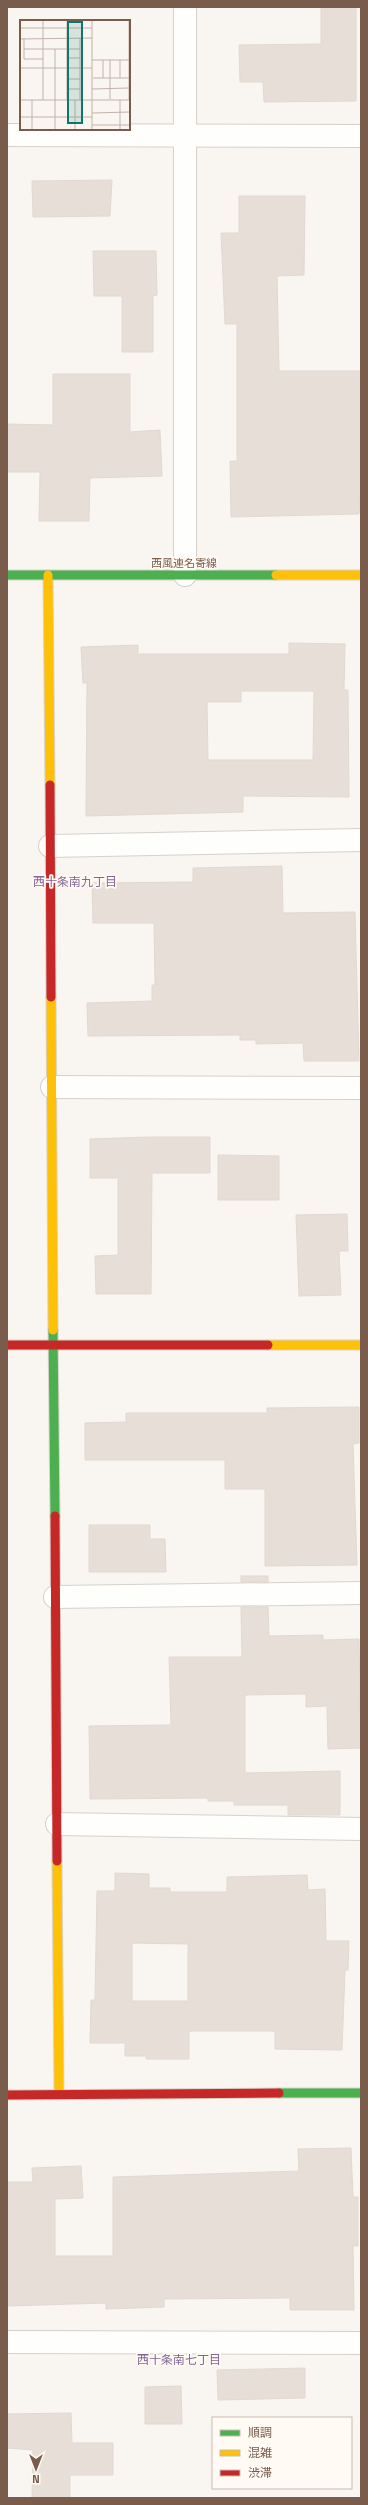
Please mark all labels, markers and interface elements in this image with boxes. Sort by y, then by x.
inset map [20,20,130,130]
street label: 西風連名寄線 [151,555,217,571]
district label: 西十条南九丁目 [33,872,117,891]
district label: 西十条南七丁目 [137,2350,221,2369]
legend [212,2417,352,2489]
text: 順調 [248,2423,272,2442]
text: 混雑 [248,2443,272,2462]
north arrow [16,2449,56,2489]
text: 渋滞 [248,2463,272,2482]
text: N [32,2471,40,2487]

